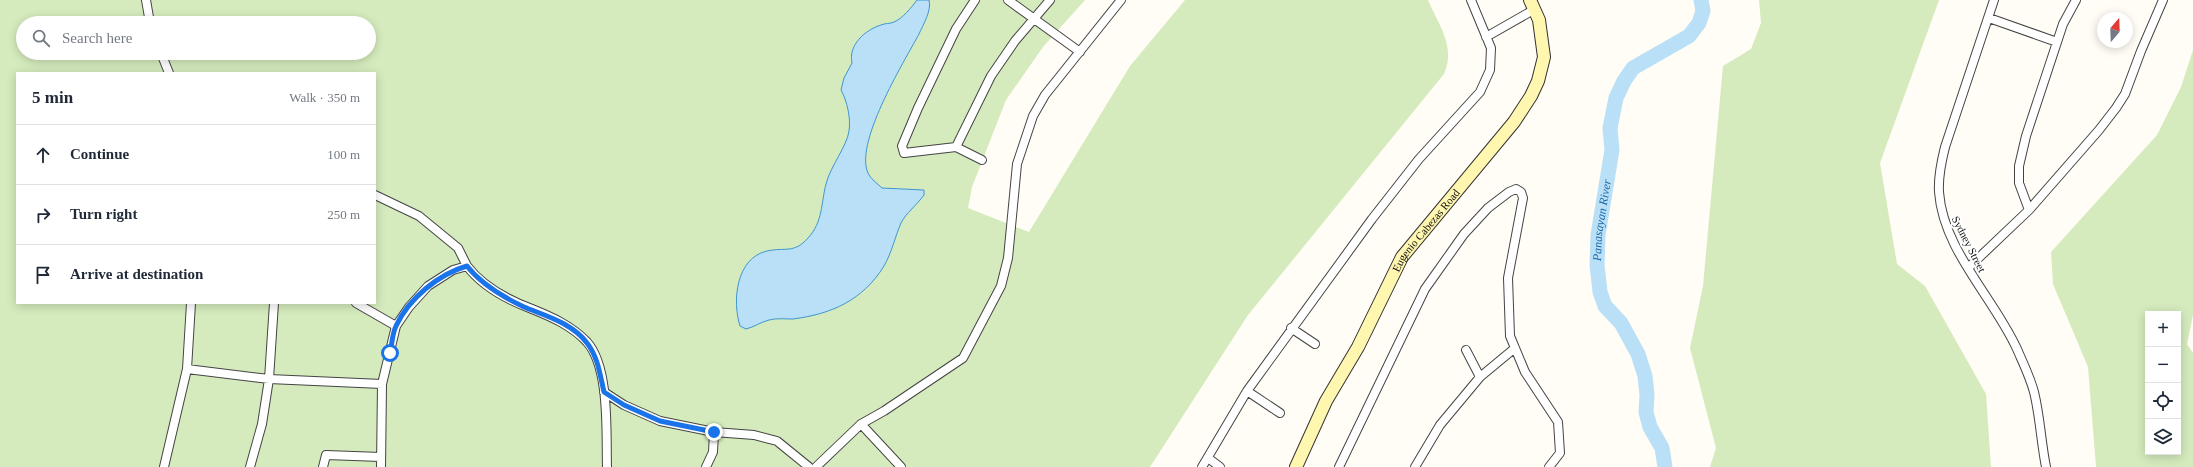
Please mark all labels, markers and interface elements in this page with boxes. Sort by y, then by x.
north arrow [2097,12,2133,48]
search box [16,16,376,60]
icon: search [30,27,52,49]
text: Search here [62,30,132,46]
text: 5 min [32,88,73,107]
text: Walk · 350 m [289,90,360,105]
icon: ahead [32,144,54,166]
text: Continue [70,146,129,162]
text: 100 m [327,147,360,162]
water label: Panasayan River [1590,178,1614,262]
street label: Eugenio Cabezas Road [1390,186,1462,274]
icon: right [32,204,54,226]
text: Turn right [70,206,137,222]
text: 250 m [327,207,360,222]
street label: Sydney Street [1950,214,1988,274]
icon: arrive [32,264,54,286]
text: Arrive at destination [70,266,203,282]
map controls [2145,311,2181,455]
button: + [2145,311,2181,347]
route start [381,344,399,362]
button: − [2145,347,2181,383]
button: locate [2145,383,2181,419]
button: layers [2145,419,2181,455]
route end [705,423,723,441]

